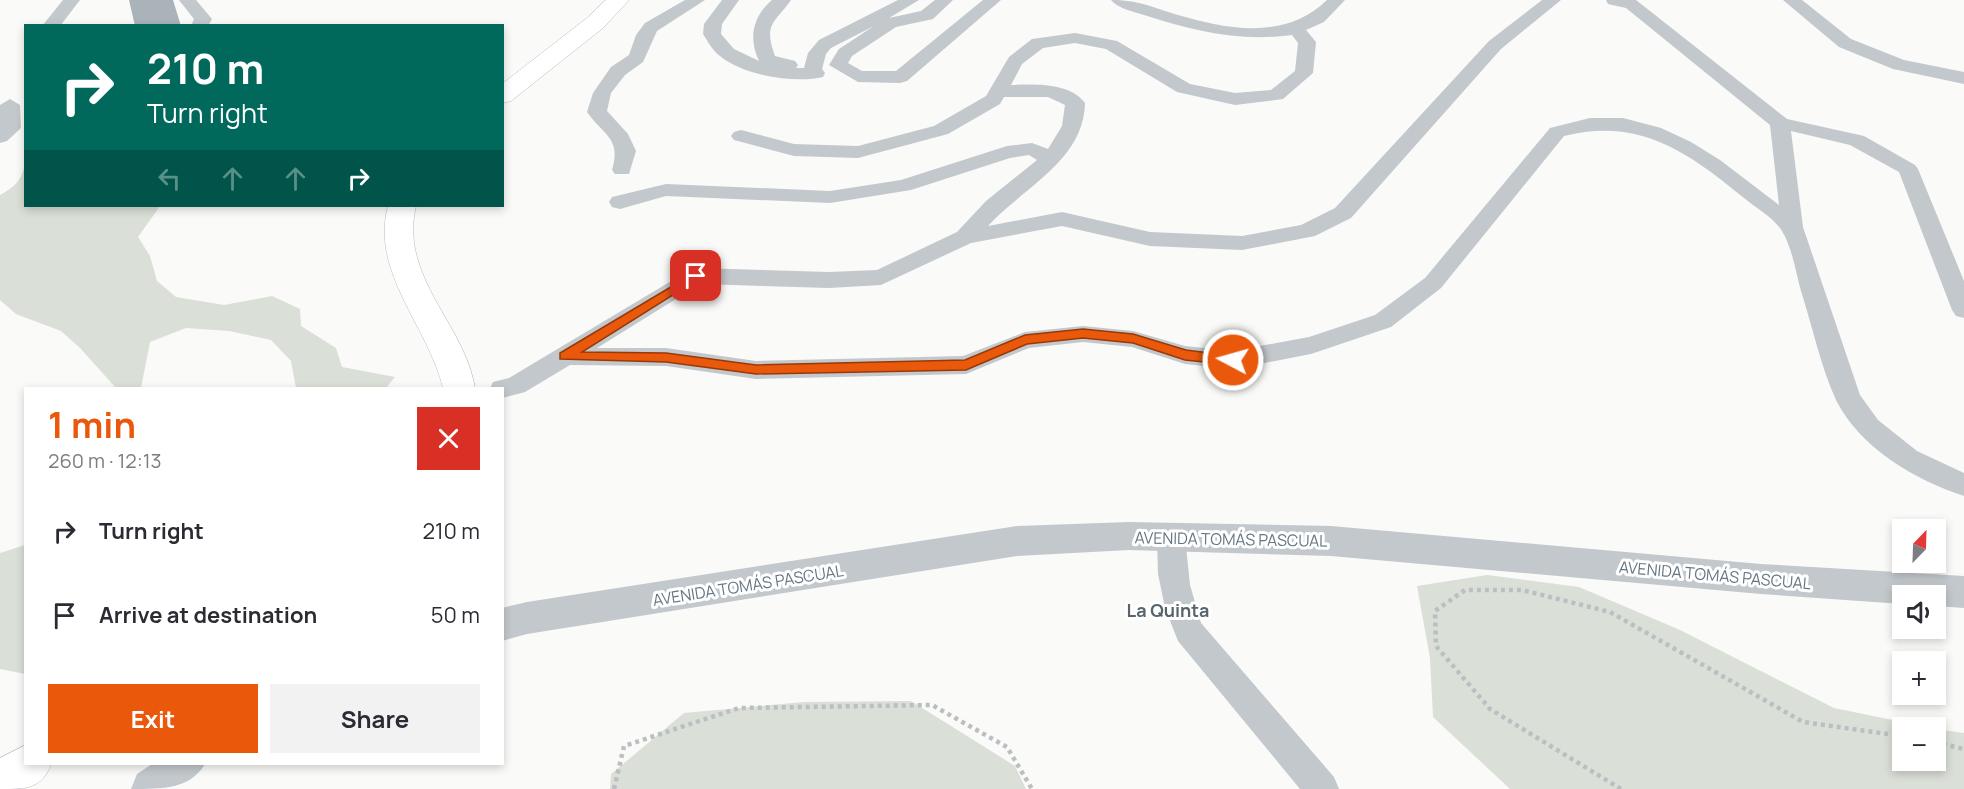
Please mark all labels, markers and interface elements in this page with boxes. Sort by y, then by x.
text: 210 m [147,39,264,97]
icon: right [48,48,126,126]
text: Turn right [147,94,268,131]
icon: left [153,162,186,195]
icon: ahead [216,162,249,195]
icon: ahead [279,162,312,195]
icon: right [342,162,375,195]
pin [670,250,721,301]
icon: arrive [679,259,712,292]
position arrow [1201,328,1265,392]
text: 1 min [48,400,136,449]
button: close [417,407,480,470]
text: 260 m · 12:13 [48,447,162,474]
icon: right [48,515,81,548]
text: Turn right [99,516,204,546]
text: 210 m [422,516,480,546]
north arrow [1892,519,1946,573]
map controls [1892,519,1946,771]
street label: AVENIDA TOMÁS PASCUAL [1134,526,1328,552]
street label: AVENIDA TOMÁS PASCUAL [1618,556,1812,594]
street label: AVENIDA TOMÁS PASCUAL [651,559,845,611]
button: sound [1892,585,1946,639]
district label: La Quinta [1127,598,1209,622]
icon: arrive [48,599,81,632]
text: Arrive at destination [99,600,317,630]
text: 50 m [431,600,480,630]
button: + [1892,651,1946,705]
button: Exit [48,684,258,753]
button: Share [270,684,480,753]
button: − [1892,717,1946,771]

